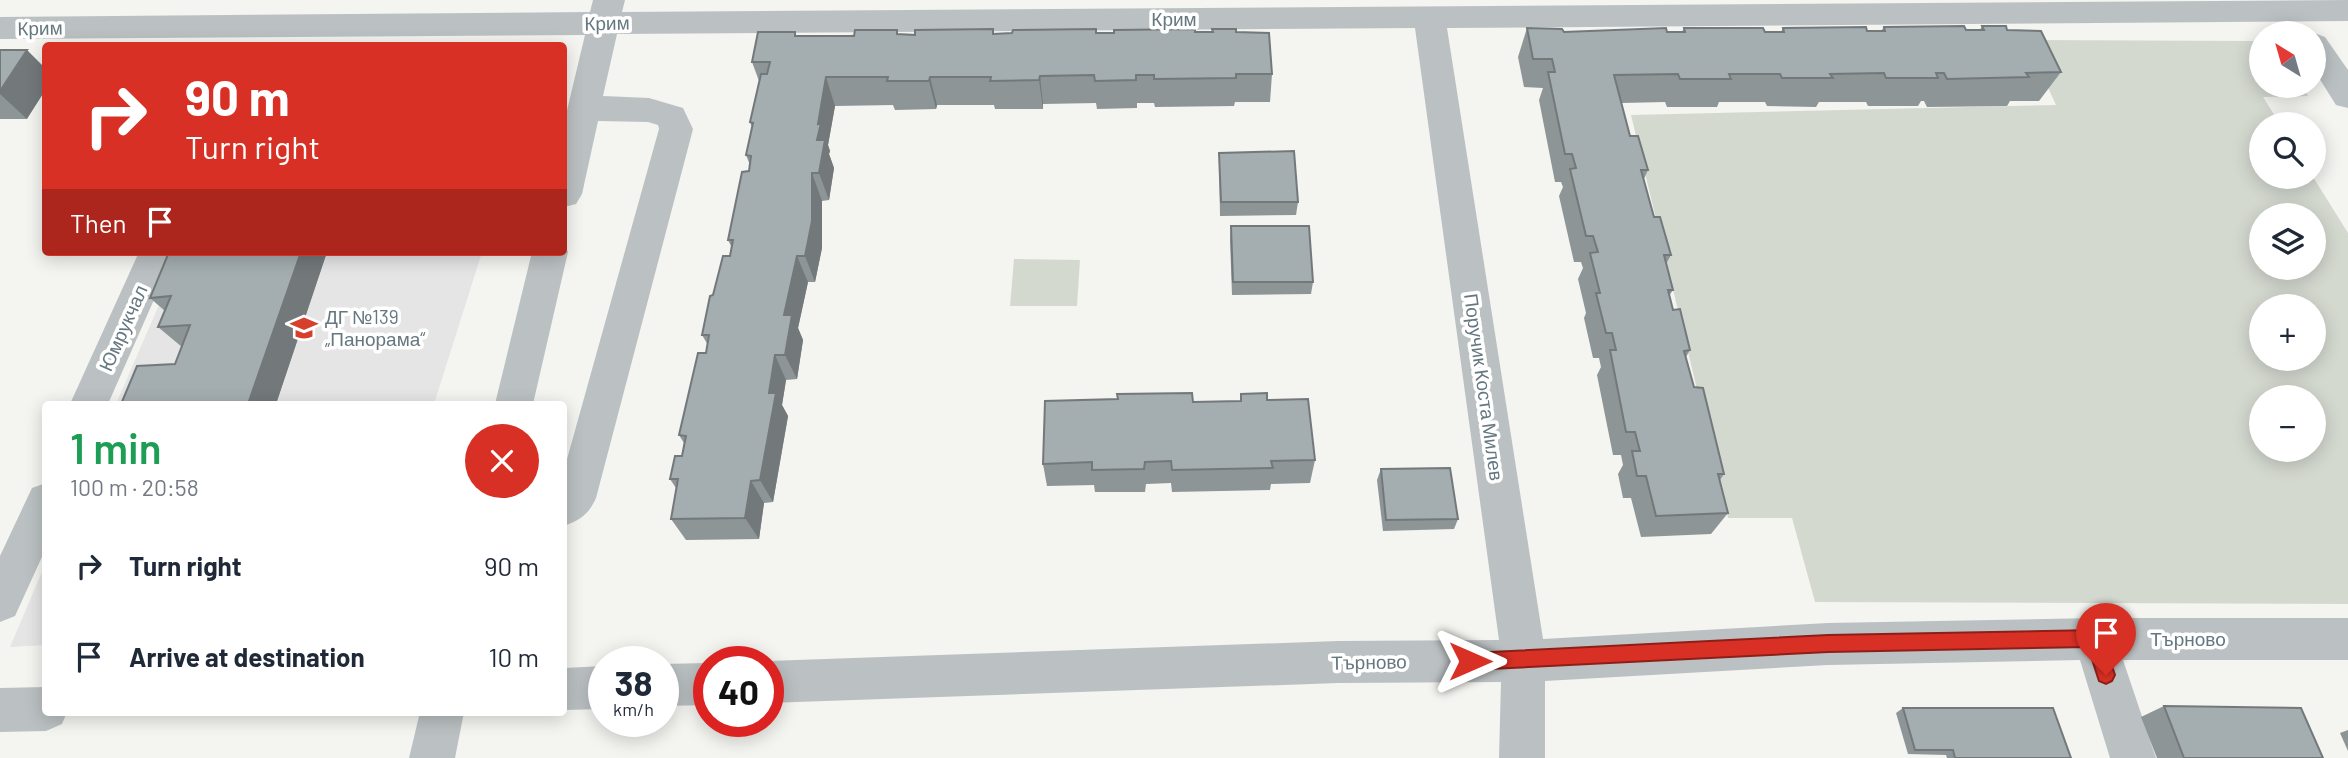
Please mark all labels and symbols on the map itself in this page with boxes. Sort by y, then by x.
street label: Крим [1151,7,1197,30]
street label: Крим [584,11,630,34]
street label: Крим [17,16,63,39]
north arrow [2249,21,2326,98]
street label: Юмрукчал [93,281,152,374]
street label: Поручик Коста Милев [1460,292,1509,482]
place label: ДГ №139 „Панорама“ [325,305,426,350]
school or university icon: ДГ №139 „Панорама“ [289,313,319,343]
pin [2076,603,2136,675]
position arrow [1433,624,1507,698]
street label: Търново [2150,627,2226,650]
speed limit sign: 40 [693,646,784,737]
street label: Търново [1331,649,1407,674]

